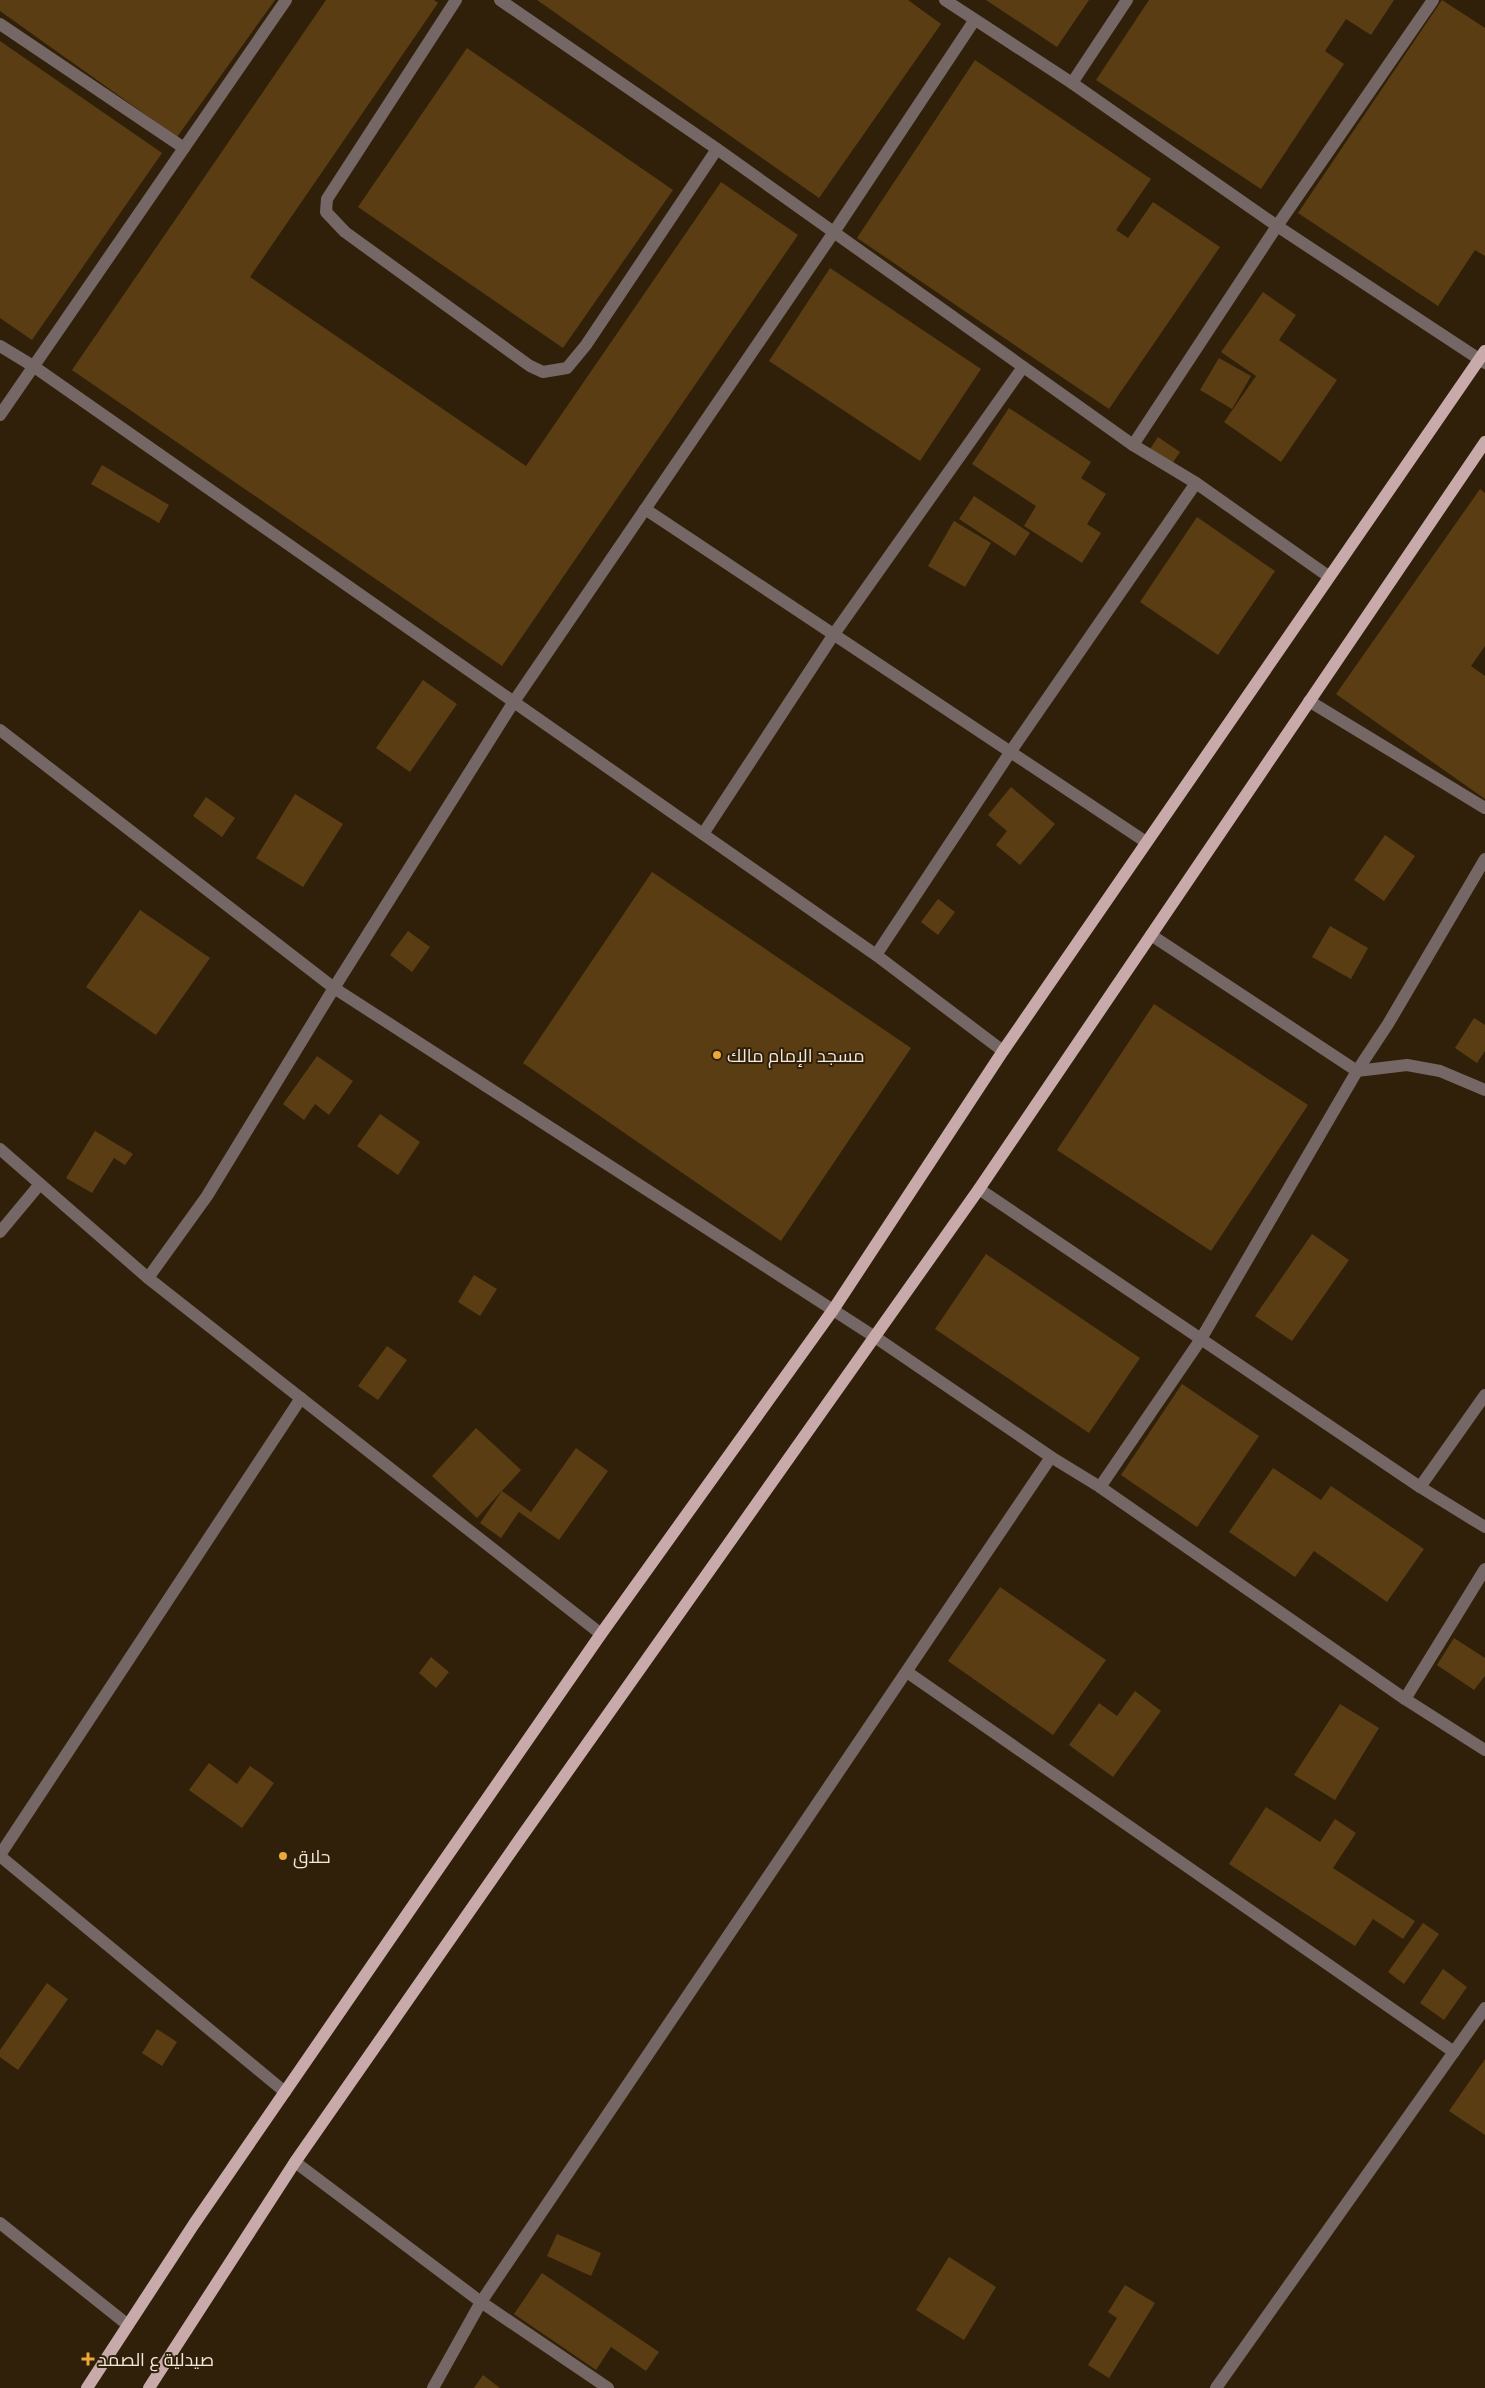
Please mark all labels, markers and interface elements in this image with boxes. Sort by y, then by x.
place label: مسجد الإمام مالك [727,1045,865,1068]
marker: مسجد الإمام مالك [711,1049,723,1061]
place label: حلاق [293,1846,331,1869]
marker: حلاق [277,1850,289,1862]
place label: صيدلية ع الصمد [98,2349,214,2372]
marker: صيدلية ع الصمد [82,2353,94,2365]

